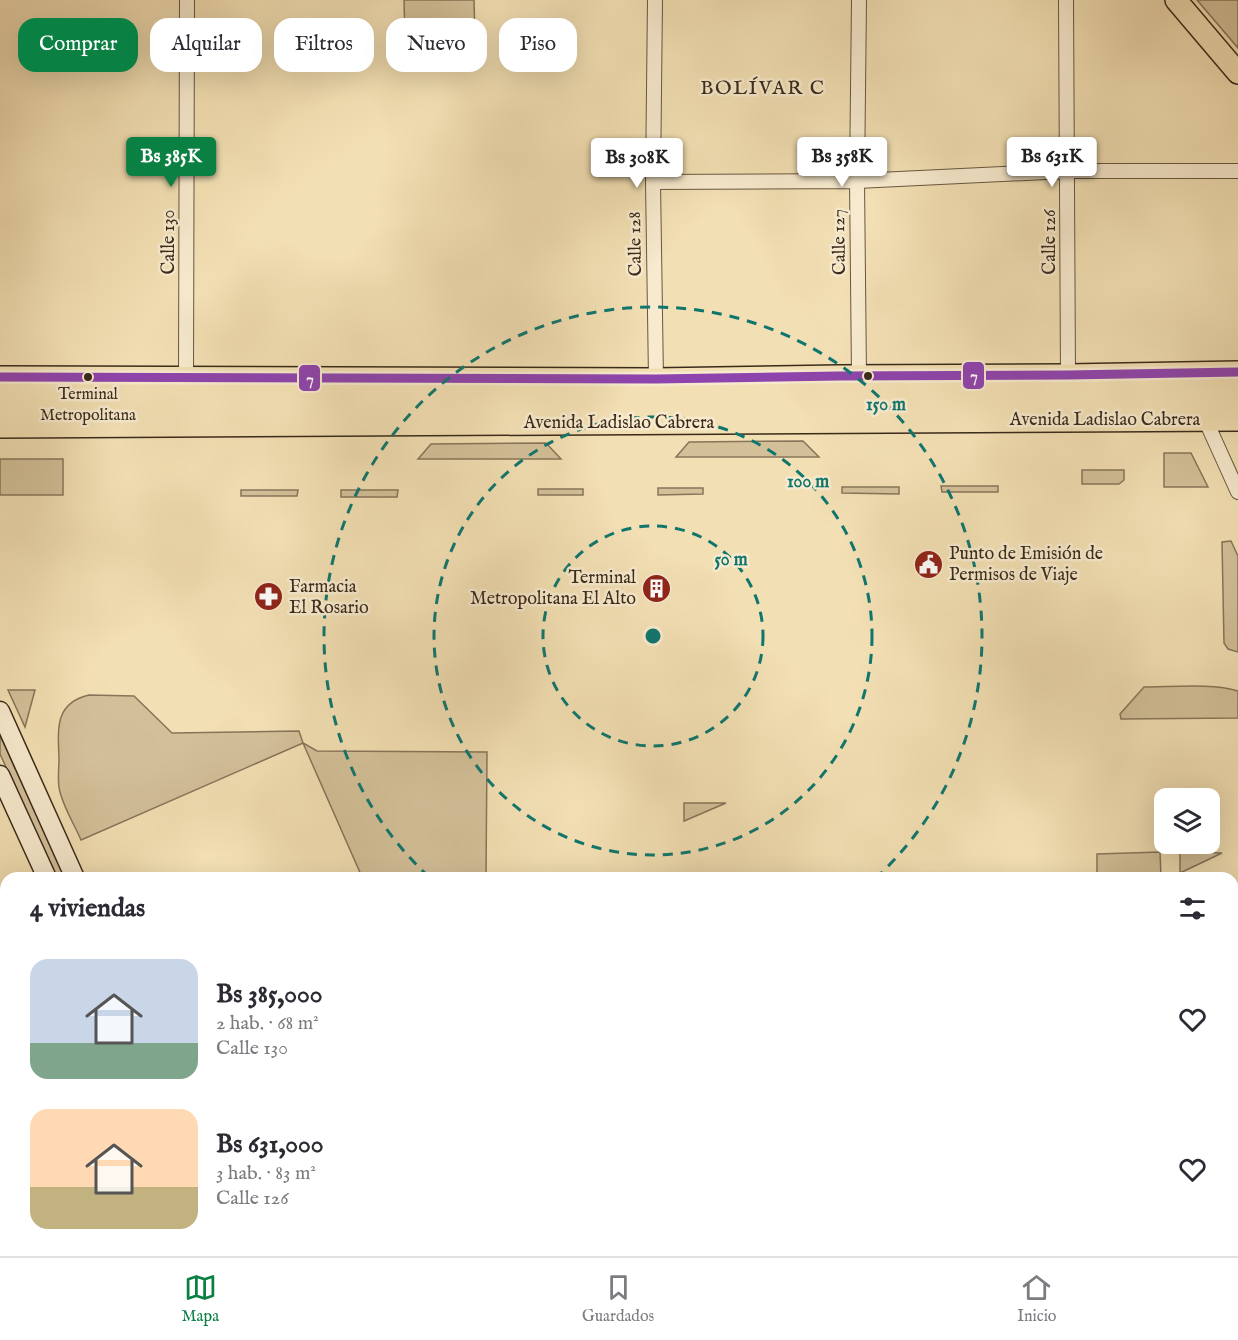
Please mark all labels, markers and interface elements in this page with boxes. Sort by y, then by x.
chip: Comprar [18,18,138,72]
chip: Alquilar [150,18,262,72]
chip: Filtros [274,18,374,72]
chip: Nuevo [386,18,487,72]
chip: Piso [499,18,577,72]
district label: BOLÍVAR C [700,76,826,101]
pin: Bs 385K [116,137,226,188]
pin: Bs 358K [787,137,897,188]
pin: Bs 631K [997,137,1107,188]
pin: Bs 308K [582,138,692,189]
text: Bs 385K [140,144,202,169]
text: Bs 358K [811,144,873,169]
text: Bs 631K [1021,144,1083,169]
text: Bs 308K [605,145,669,170]
street label: Calle 127 [828,209,852,275]
street label: Calle 126 [1039,209,1062,275]
street label: Calle 130 [158,210,181,274]
street label: Calle 128 [624,211,648,277]
line badge: 7 [962,361,985,390]
line badge: 7 [298,364,321,392]
text: 7 [970,367,978,387]
text: 7 [306,370,314,390]
unlabelled marker [862,370,874,382]
marker: Terminal Metropolitana [82,371,94,383]
place label: Terminal Metropolitana [40,385,136,426]
text: 150 m [866,394,906,417]
street label: Avenida Ladislao Cabrera [1009,409,1201,432]
street label: Avenida Ladislao Cabrera [523,412,715,435]
text: 100 m [787,471,829,494]
place label: Punto de Emisión de Permisos de Viaje [949,543,1103,587]
public building icon: Punto de Emisión de Permisos de Viaje [912,548,944,580]
text: 50 m [714,549,748,572]
place label: Terminal Metropolitana El Alto [470,567,636,611]
building icon: Terminal Metropolitana El Alto [641,572,673,604]
place label: Farmacia El Rosario [289,576,369,620]
pharmacy icon: Farmacia El Rosario [252,581,284,613]
centre of rings [643,626,663,646]
map controls [1154,788,1220,854]
button: layers [1154,788,1220,854]
text: 4 viviendas [30,892,145,925]
icon: filters [1176,892,1209,925]
text: Bs 385,000 [216,978,323,1011]
icon: home [78,983,150,1055]
icon: heart [1176,1003,1209,1036]
text: 2 hab. · 68 m² [216,1011,319,1036]
text: Calle 130 [216,1036,288,1061]
text: Bs 631,000 [216,1128,324,1161]
icon: home [78,1133,150,1205]
icon: heart [1176,1153,1209,1186]
text: 3 hab. · 83 m² [216,1161,316,1186]
text: Calle 126 [216,1186,289,1211]
tab: Mapa [182,1271,219,1327]
tab: Guardados [582,1271,654,1327]
tab: Inicio [1017,1271,1056,1327]

